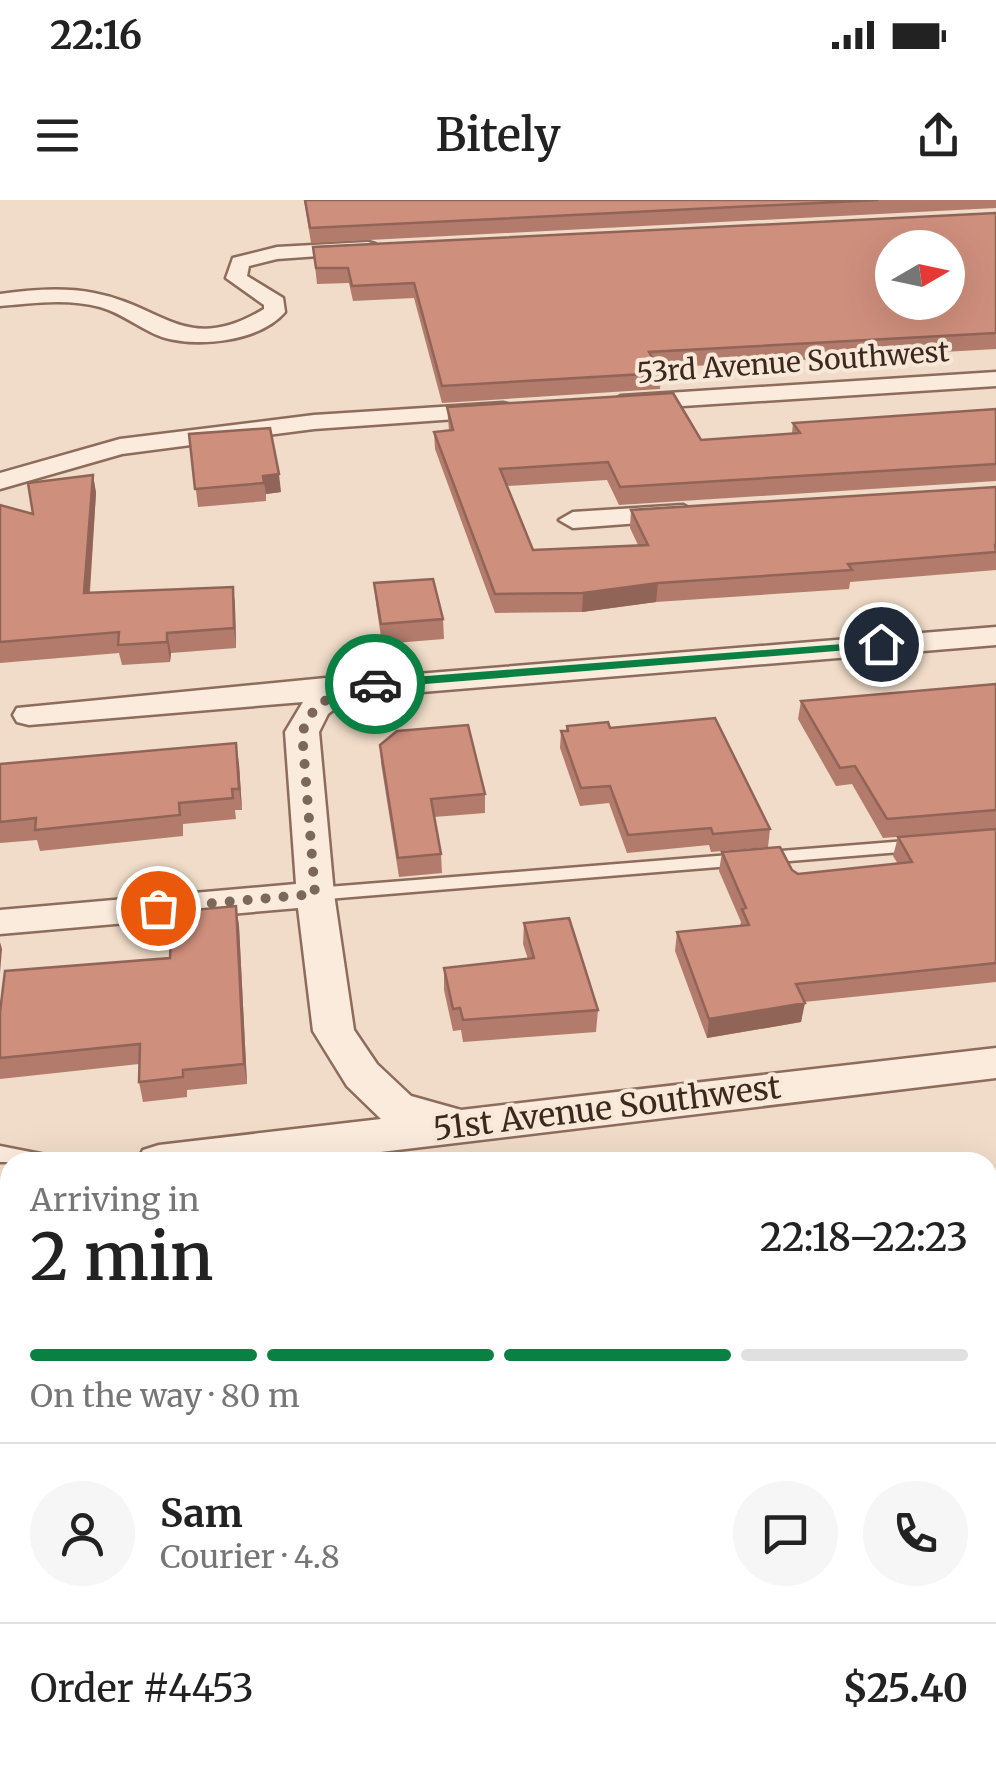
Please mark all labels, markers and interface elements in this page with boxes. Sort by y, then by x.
text: 22:16 [50,12,142,59]
text: Bitely [435,107,561,163]
icon: menu [30,108,85,163]
icon: share [911,108,966,163]
north arrow [875,230,965,320]
map controls [875,230,965,320]
street label: 53rd Avenue Southwest [636,333,950,391]
pin [839,602,924,687]
icon: home [854,617,909,672]
courier [325,634,425,734]
icon: car [348,657,403,712]
pin [116,866,201,951]
icon: bag [131,881,186,936]
street label: 51st Avenue Southwest [431,1067,783,1149]
text: Arriving in [30,1180,199,1220]
text: 22:18–22:23 [760,1214,968,1261]
text: 2 min [30,1216,214,1298]
text: On the way · 80 m [30,1376,300,1416]
button: person [30,1481,135,1586]
button: chat [733,1481,838,1586]
button: phone [863,1481,968,1586]
text: Sam [160,1490,243,1537]
text: Courier · 4.8 [160,1537,340,1577]
text: Order #4453 [30,1665,254,1712]
text: $25.40 [842,1665,968,1712]

